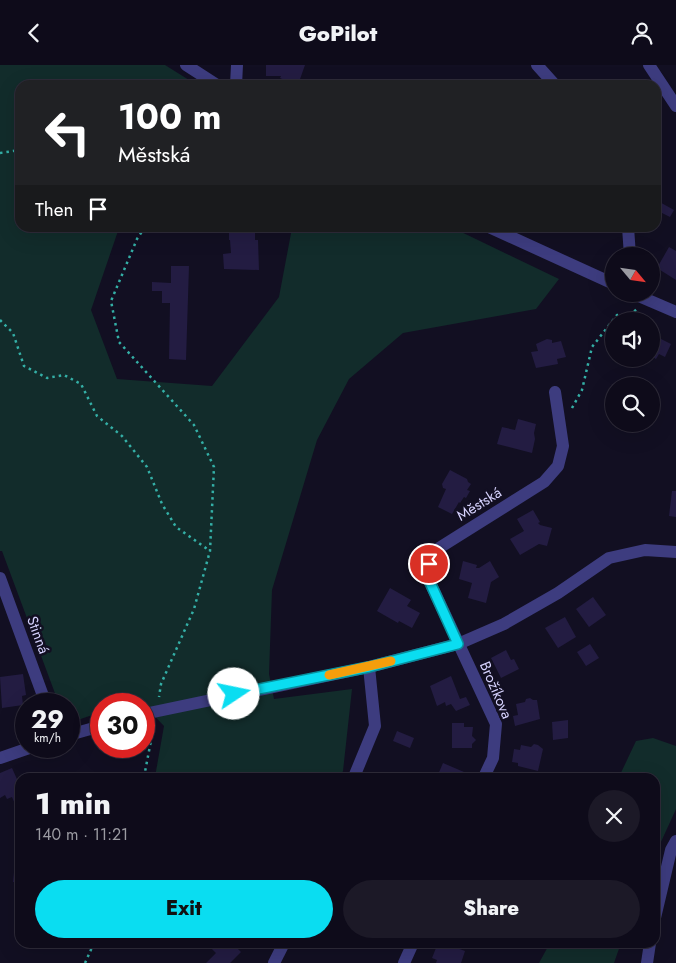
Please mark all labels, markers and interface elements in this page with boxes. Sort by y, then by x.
text: GoPilot [299,17,377,49]
icon: back [20,19,48,47]
icon: person [628,19,656,47]
text: 100 m [118,92,221,142]
icon: left [35,100,100,165]
text: Městská [118,138,191,170]
icon: arrive [84,195,112,223]
text: Then [35,196,74,223]
north arrow [605,247,660,303]
map controls [605,247,660,432]
button: sound [605,312,660,367]
button: search [605,377,660,432]
street label: Městská [452,482,506,526]
pin [408,543,450,585]
icon: arrive [415,550,443,578]
street label: Stinná [21,613,55,657]
street label: Brožíkova [474,658,518,722]
position arrow [207,667,259,719]
speed limit sign: 30 [90,693,155,758]
text: 29 [31,701,64,737]
text: km/h [34,729,61,747]
text: 1 min [35,782,111,825]
button: close [588,790,640,842]
text: 140 m · 11:21 [35,823,128,846]
button: Exit [35,880,333,938]
button: Share [343,880,640,938]

